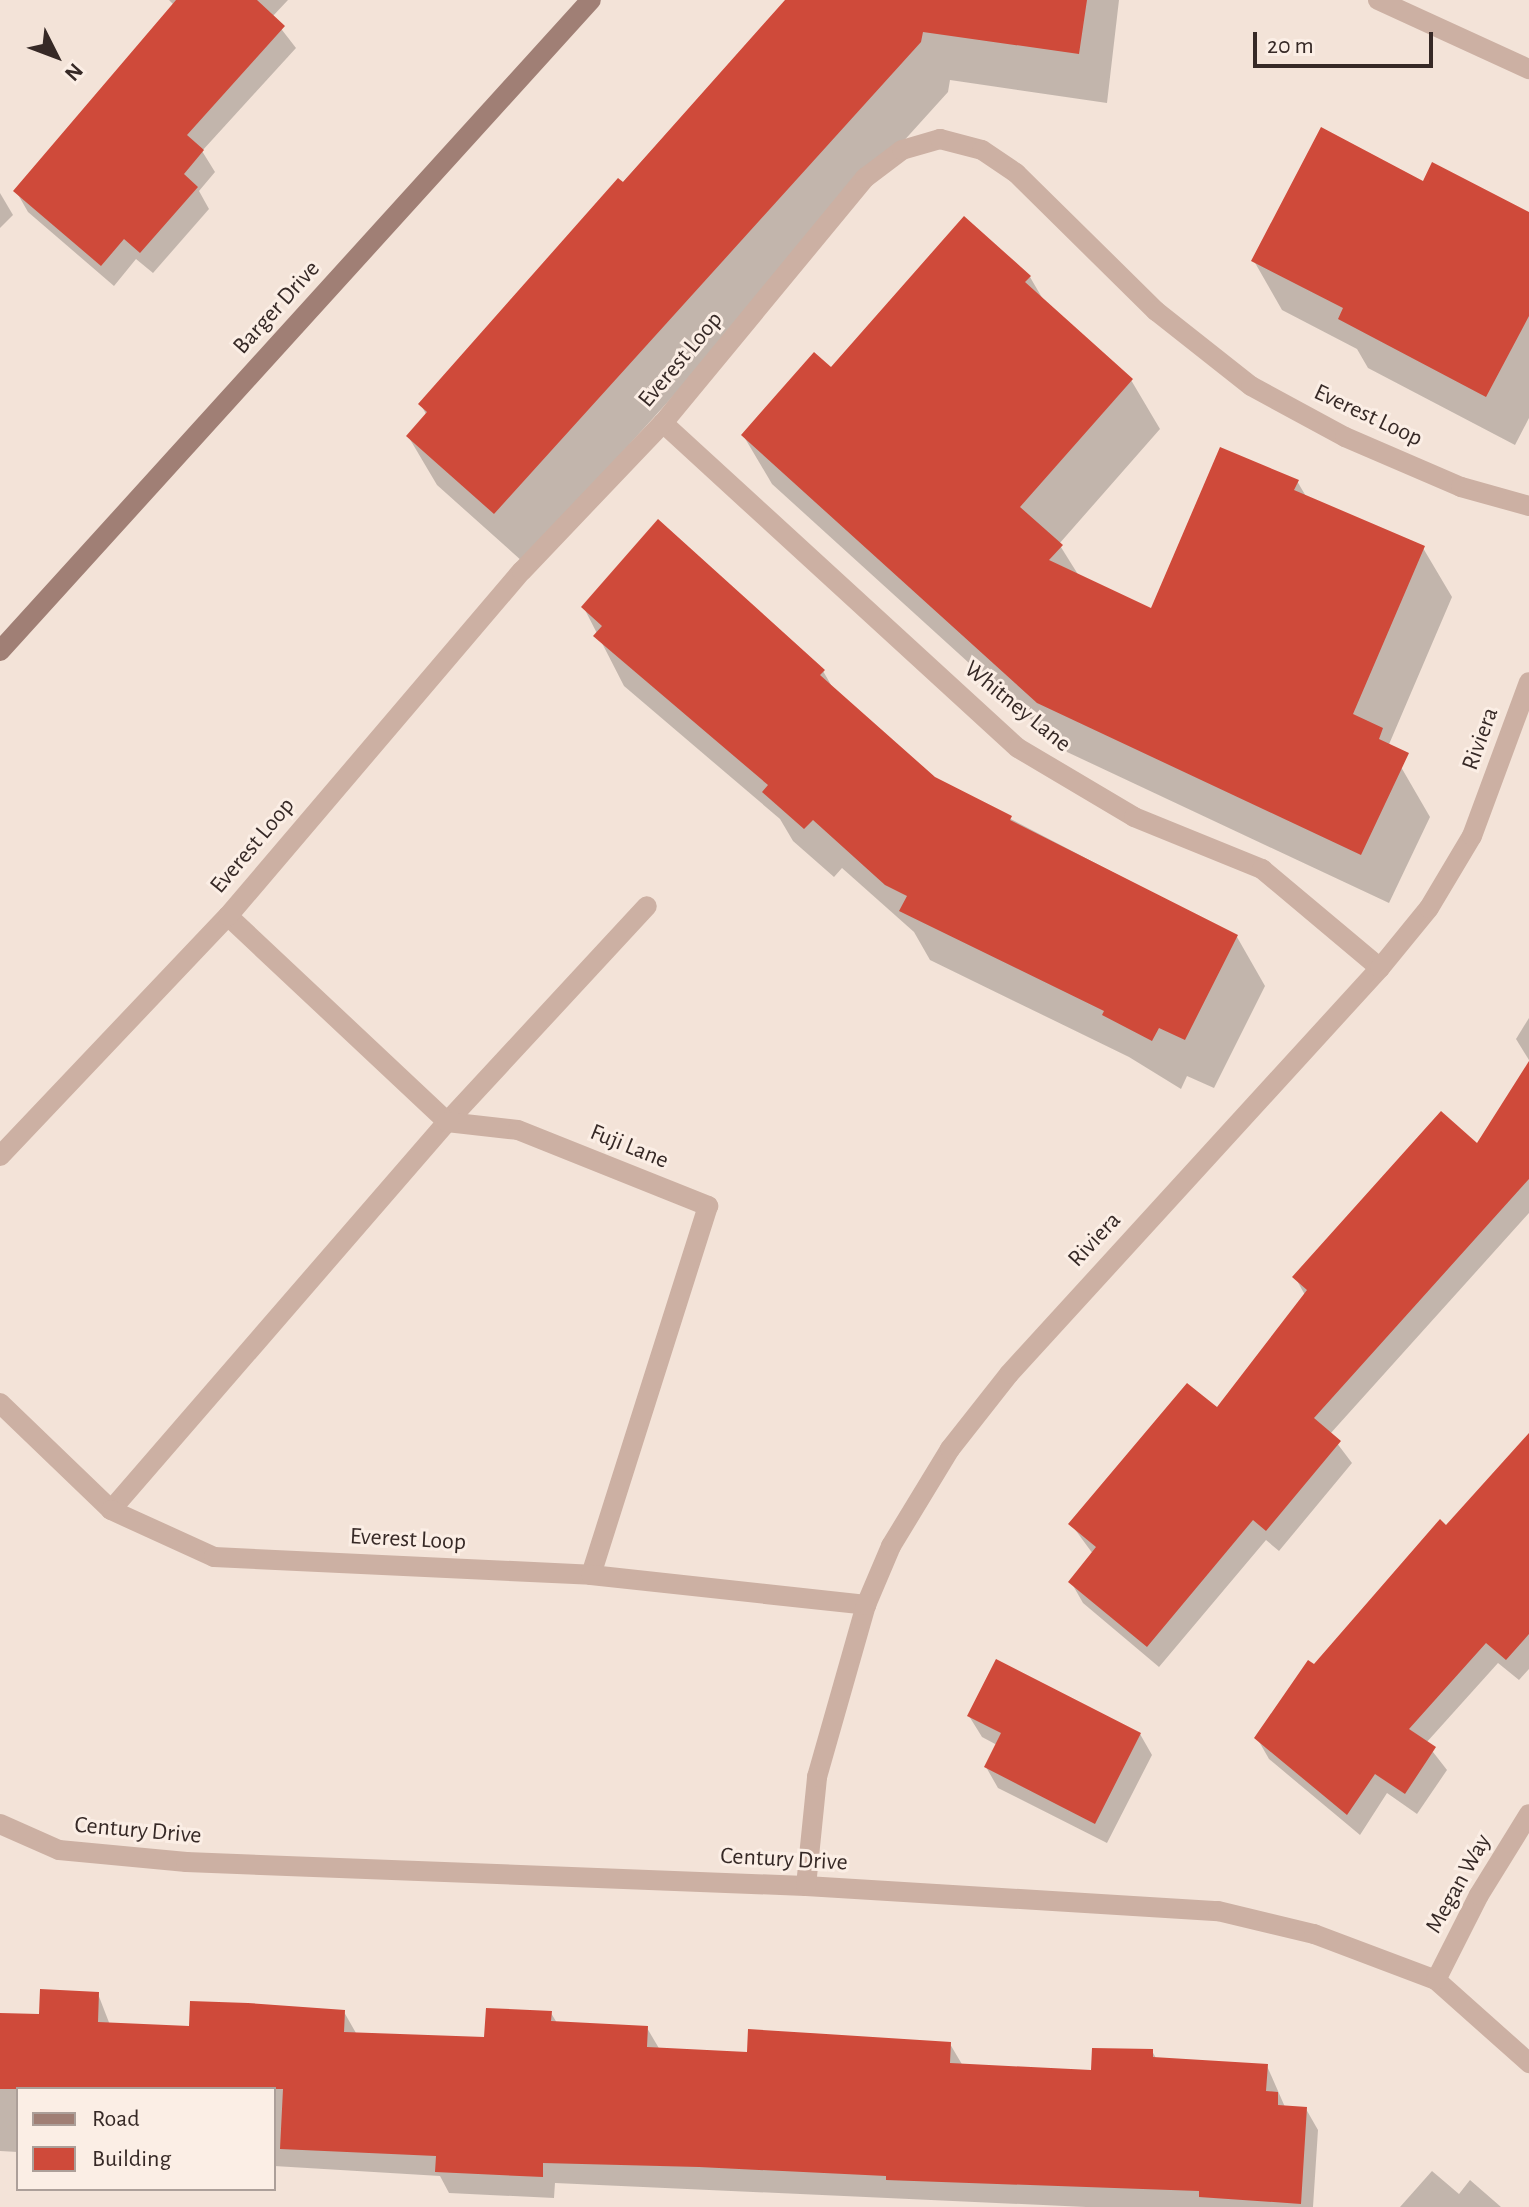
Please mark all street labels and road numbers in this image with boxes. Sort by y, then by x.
street label: Barger Drive [228,255,326,361]
street label: Everest Loop [633,306,729,414]
street label: Everest Loop [1309,378,1427,454]
street label: Whitney Lane [958,655,1076,759]
street label: Riviera [1456,704,1506,774]
street label: Everest Loop [205,792,301,900]
street label: Fuji Lane [586,1118,672,1176]
street label: Riviera [1062,1207,1128,1273]
street label: Everest Loop [349,1523,467,1557]
street label: Century Drive [73,1811,203,1851]
street label: Megan Way [1420,1829,1498,1939]
street label: Century Drive [720,1842,848,1878]

